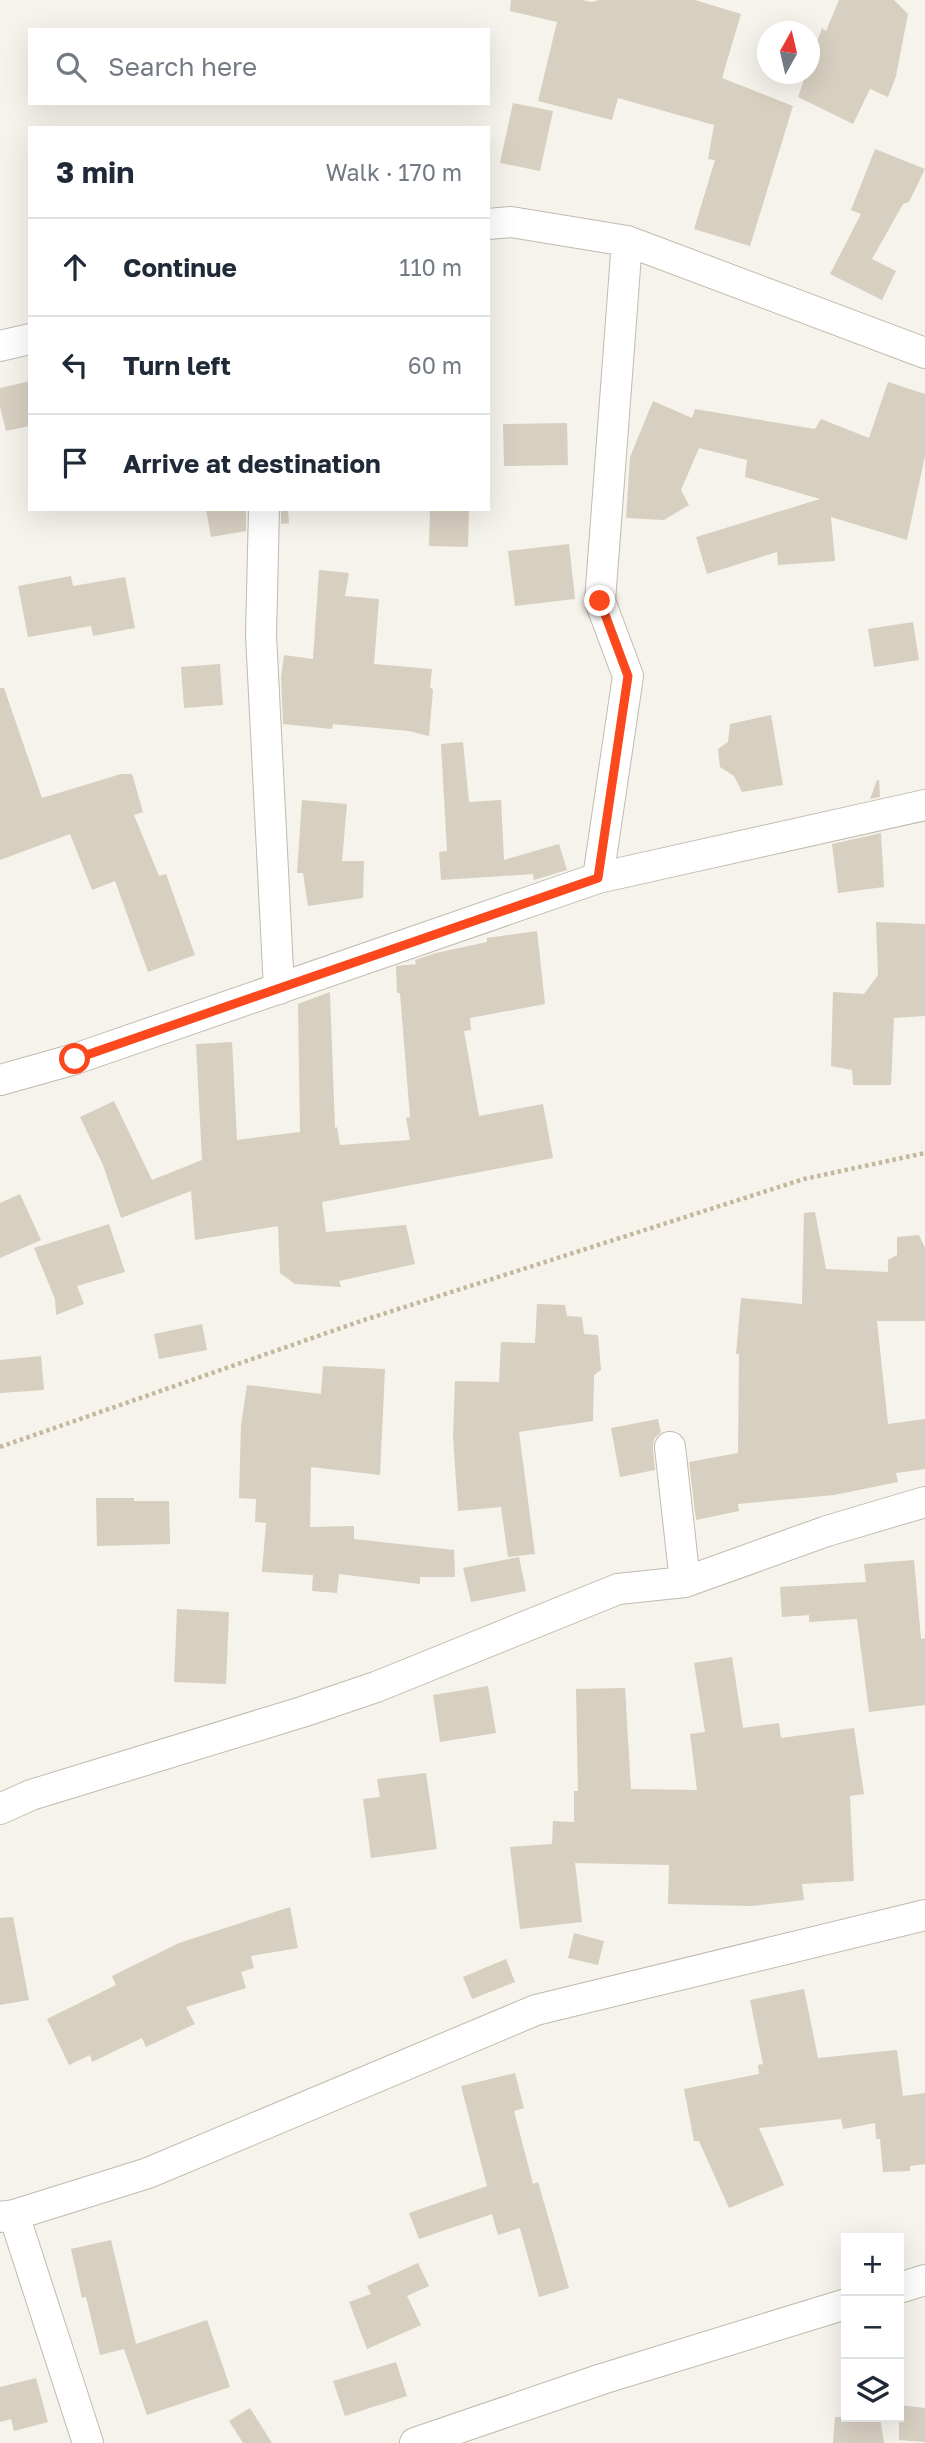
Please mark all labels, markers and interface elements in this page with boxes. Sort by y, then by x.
north arrow [757,21,820,84]
search box [28,28,490,105]
icon: search [52,48,90,86]
text: Search here [108,51,257,82]
text: 3 min [56,154,134,190]
text: Walk · 170 m [325,158,462,186]
icon: ahead [56,248,94,286]
text: Continue [123,252,237,283]
text: 110 m [399,253,462,281]
icon: left [56,346,94,384]
text: Turn left [123,350,231,381]
text: 60 m [408,351,462,379]
icon: arrive [56,444,94,482]
text: Arrive at destination [123,448,381,479]
route end [584,585,615,616]
route start [59,1043,90,1074]
map controls [841,2233,904,2422]
button: + [841,2233,904,2296]
button: − [841,2296,904,2359]
button: layers [841,2359,904,2422]

